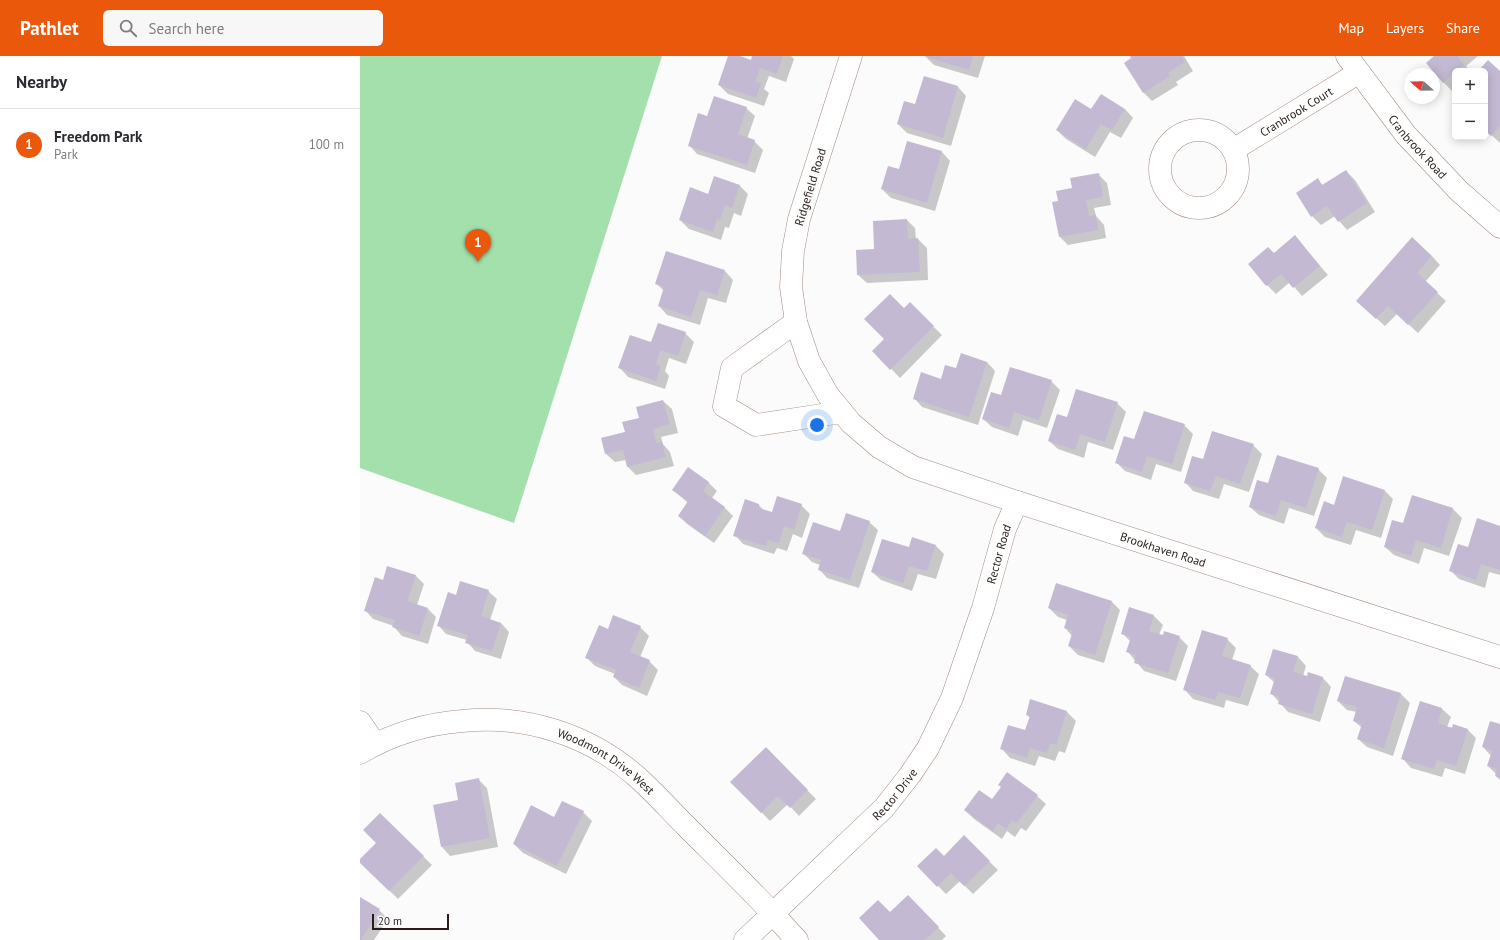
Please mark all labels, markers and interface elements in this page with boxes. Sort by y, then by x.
search box [103,10,383,46]
text: Pathlet [20,16,79,40]
icon: search [117,17,139,39]
text: Search here [149,19,224,38]
text: Map [1338,19,1364,37]
text: Layers [1386,19,1424,37]
text: Share [1446,19,1480,37]
north arrow [1404,68,1440,104]
map controls [1452,68,1488,140]
button: + [1452,68,1488,104]
text: Nearby [16,71,67,93]
street label: Cranbrook Court [1257,83,1335,139]
button: − [1452,104,1488,140]
street label: Cranbrook Road [1386,111,1450,181]
text: Freedom Park [54,127,142,146]
text: 1 [25,136,33,153]
text: 100 m [309,136,344,153]
text: Park [54,146,78,163]
street label: Ridgefield Road [791,146,829,228]
pin: 1 [465,229,491,262]
your location [807,415,827,435]
street label: Rector Road [983,522,1014,585]
street label: Brookhaven Road [1118,528,1208,570]
street label: Woodmont Drive West [556,724,658,797]
street label: Rector Drive [869,765,920,823]
scale bar [372,912,449,931]
text: 20 m [378,914,402,928]

